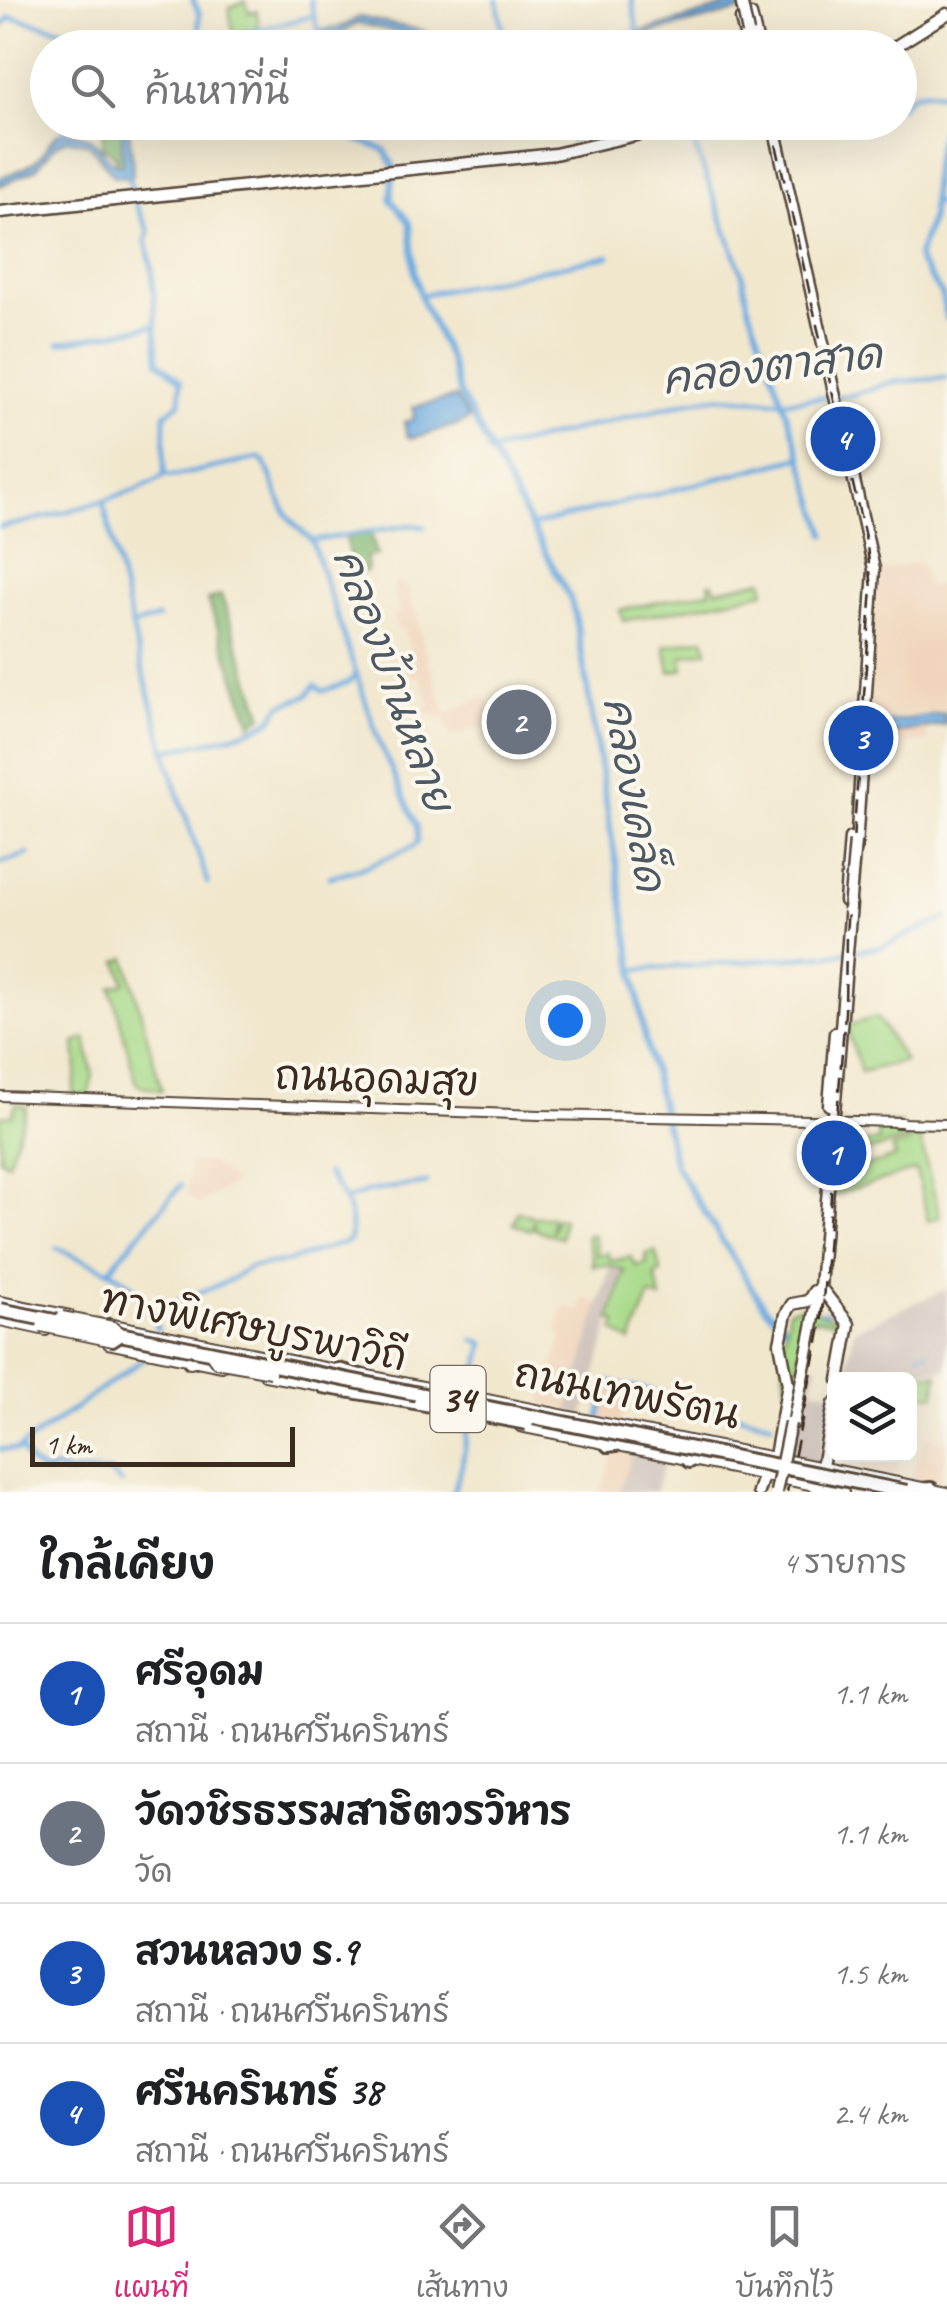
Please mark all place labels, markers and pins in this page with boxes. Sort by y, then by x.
pin: 4 [810,402,876,476]
pin: 2 [486,684,552,760]
pin: 3 [828,700,894,776]
pin: 1 [802,1116,866,1190]

